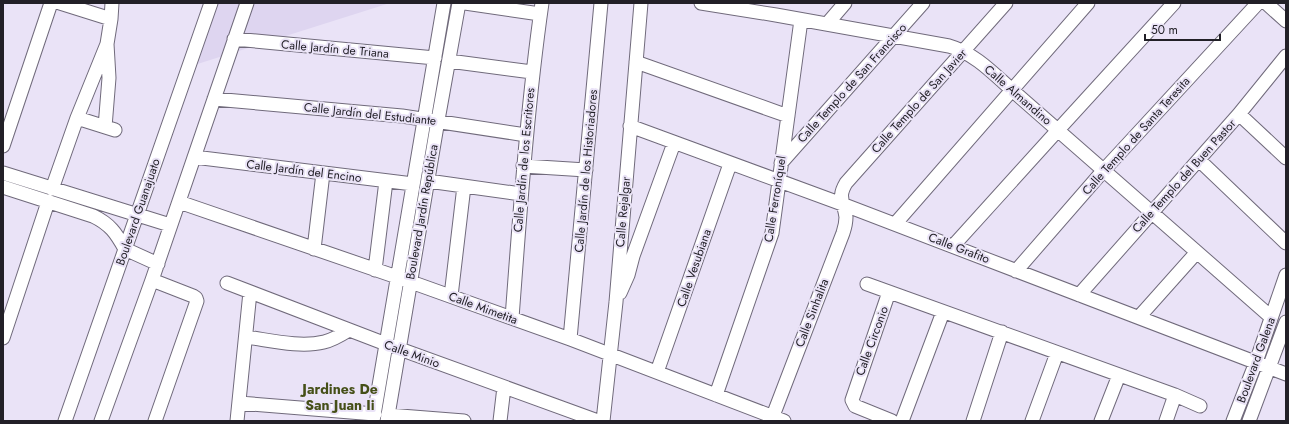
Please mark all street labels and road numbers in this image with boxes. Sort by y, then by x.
street label: Calle Templo de San Francisco [793,19,911,147]
street label: Calle Jardín de Triana [280,35,390,63]
street label: Calle Templo de San Javier [867,44,971,157]
street label: Calle Almandino [980,61,1056,130]
street label: Calle Templo de Santa Teresita [1078,73,1194,199]
street label: Calle Jardín de los Escritores [509,87,539,233]
street label: Calle Jardín de los Historiadores [570,89,602,253]
street label: Calle Jardín del Estudiante [303,98,437,130]
street label: Calle Templo del Buen Pastor [1128,114,1241,237]
street label: Boulevard Jardín República [401,143,443,281]
street label: Calle Jardín del Encino [245,155,363,187]
street label: Calle Ferroníquel [759,155,791,243]
street label: Boulevard Guanajuato [111,156,165,268]
street label: Calle Rejalgar [611,175,635,248]
street label: Calle Vesubiana [672,226,716,309]
street label: Calle Grafito [926,228,993,268]
street label: Calle Sinhalita [791,276,833,350]
street label: Calle Mimetita [446,287,520,329]
street label: Calle Circonio [851,303,893,378]
street label: Boulevard Galena [1232,314,1280,405]
street label: Calle Minio [382,336,443,373]

